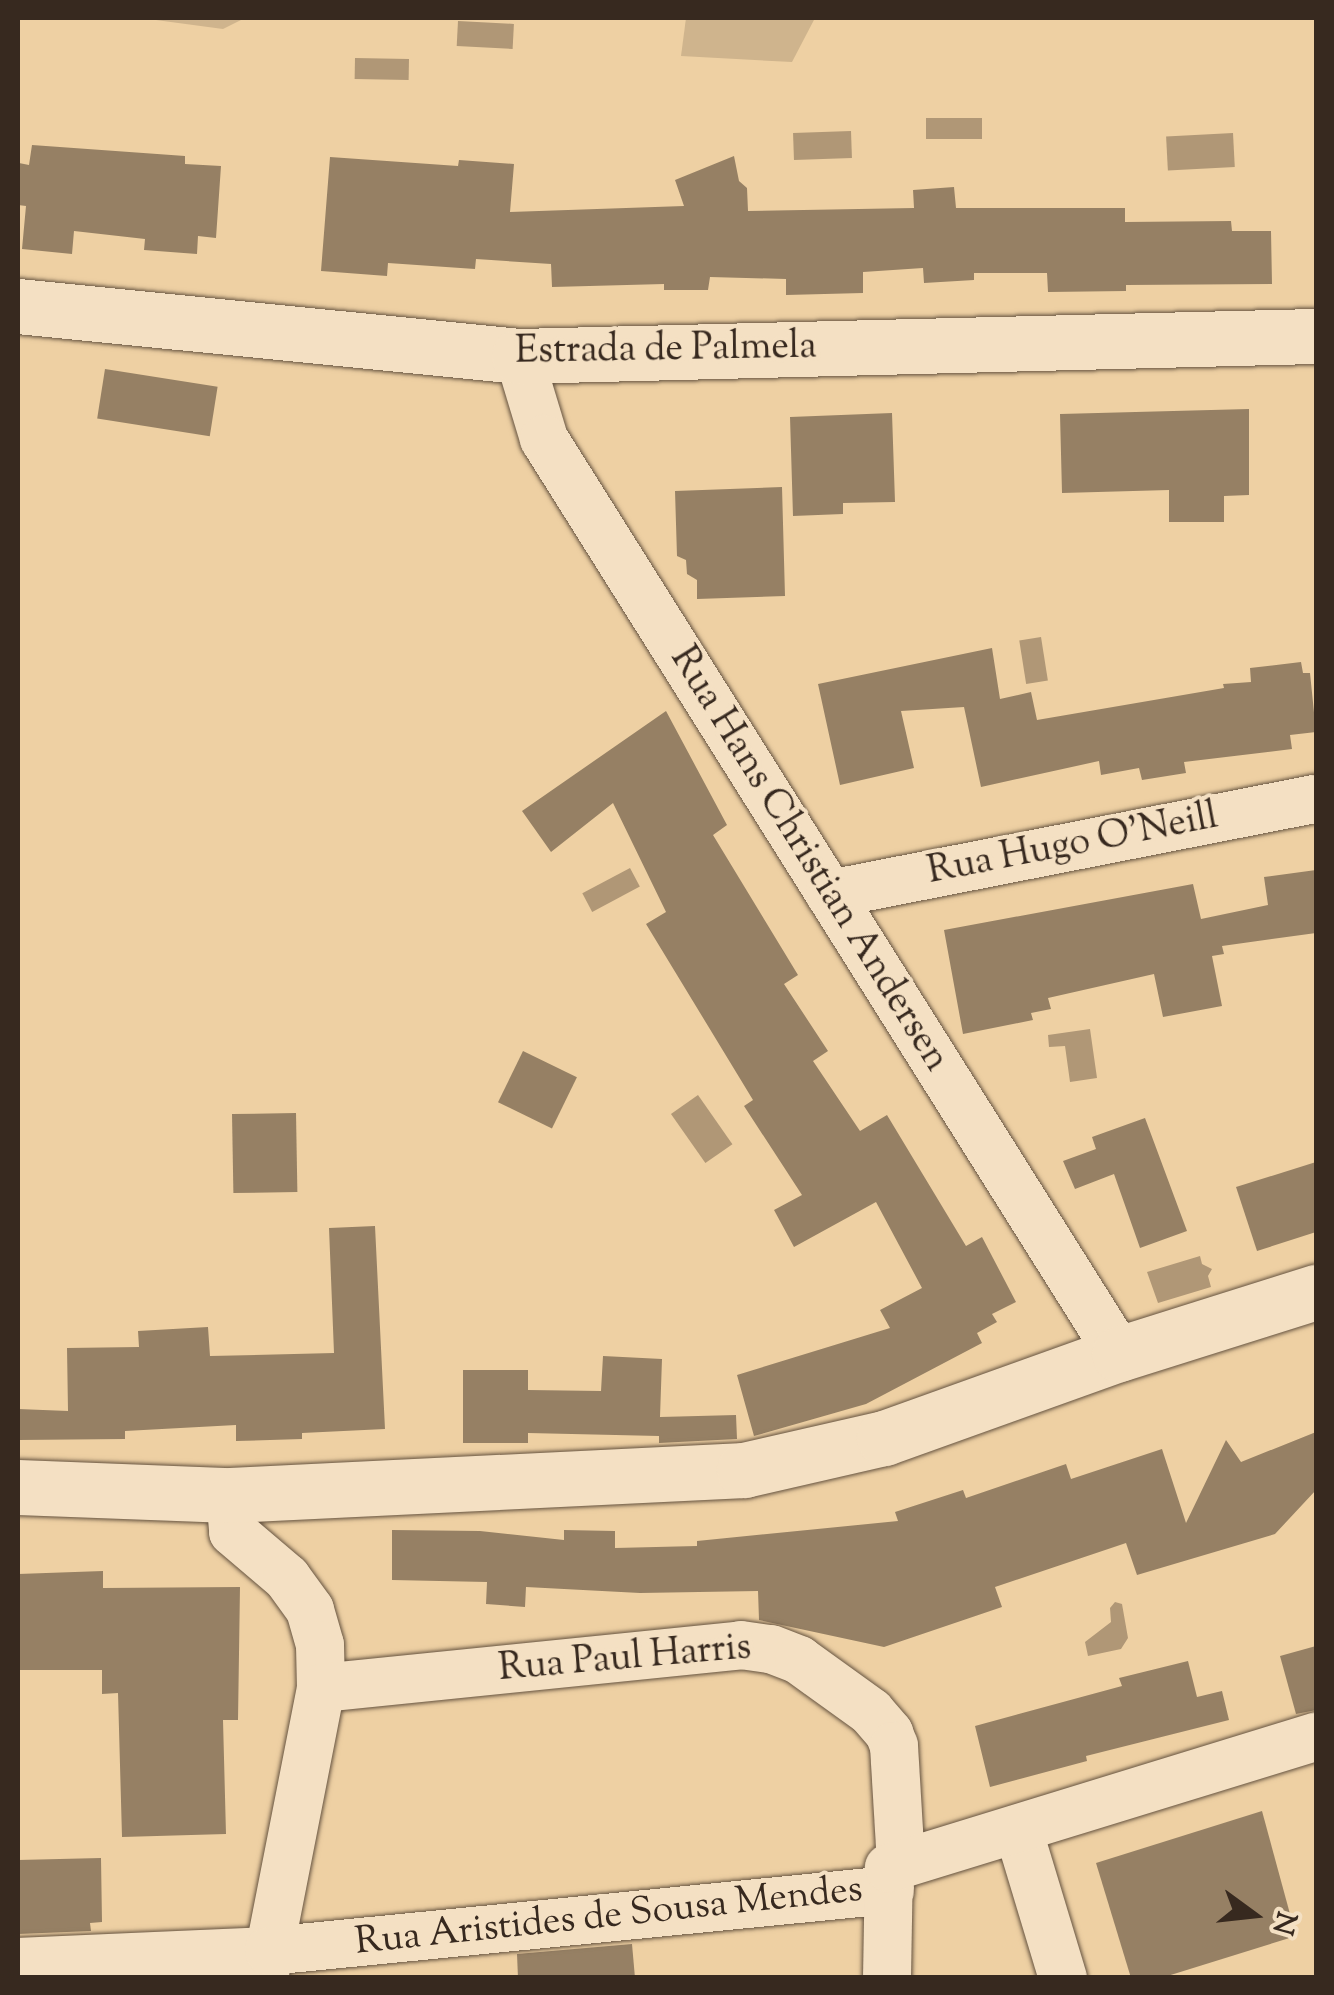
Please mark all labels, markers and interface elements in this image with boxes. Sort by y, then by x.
street label: Estrada de Palmela [515,326,817,376]
street label: Rua Hans Christian Andersen [658,639,958,1081]
street label: Rua Hugo O'Neill [924,795,1222,897]
street label: Rua Paul Harris [497,1626,753,1694]
north arrow [1204,1865,1304,1965]
street label: Rua Aristides de Sousa Mendes [353,1869,865,1967]
text: N [1261,1907,1305,1939]

